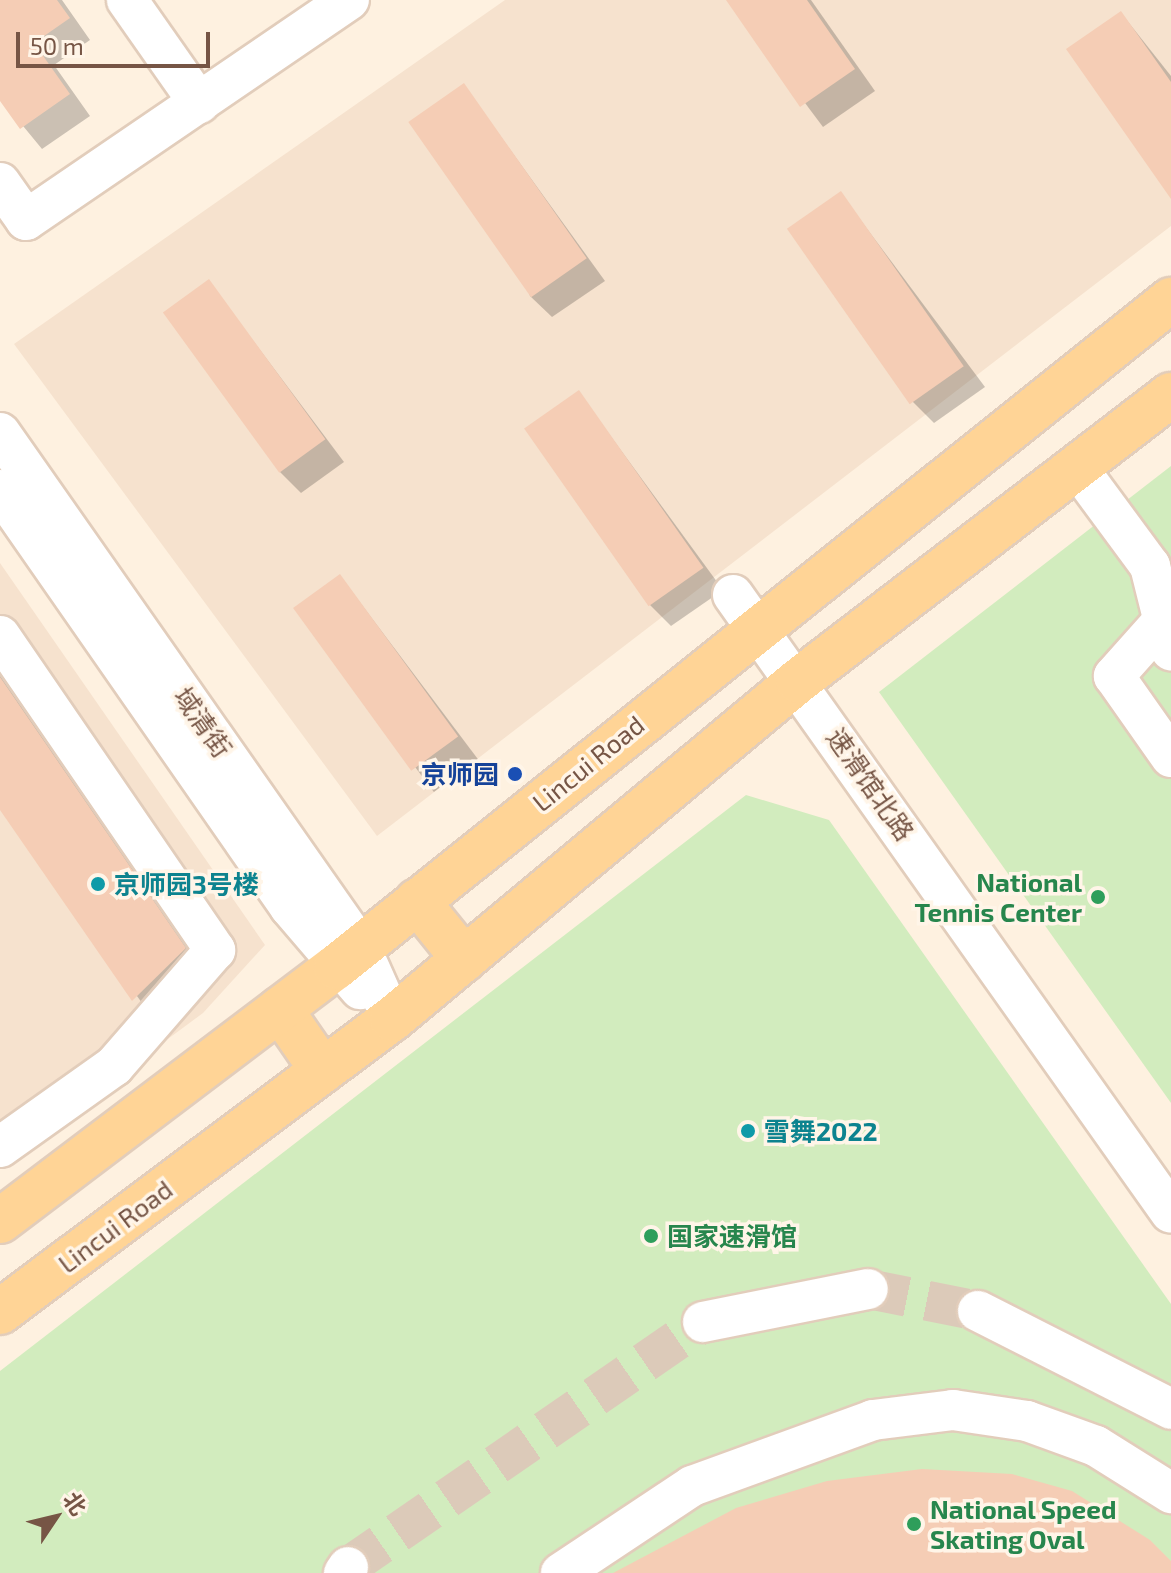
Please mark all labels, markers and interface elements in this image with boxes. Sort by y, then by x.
scale bar [20,16,214,66]
text: 50 m [30,31,84,60]
street label: 域清街 [168,681,238,763]
street label: Lincui Road [526,709,650,817]
street label: 速滑馆北路 [821,722,921,846]
place label: 京师园 [421,758,499,790]
marker: 京师园 [506,765,524,783]
place label: National Tennis Center [914,866,1082,928]
place label: 京师园3号楼 [114,868,259,900]
marker: 京师园3号楼 [89,875,107,893]
marker: National Tennis Center [1089,888,1107,906]
place label: 雪舞2022 [764,1115,878,1147]
marker: 雪舞2022 [739,1122,757,1140]
street label: Lincui Road [52,1173,178,1279]
place label: 国家速滑馆 [667,1220,797,1252]
marker: 国家速滑馆 [642,1227,660,1245]
north arrow [16,1477,96,1557]
text: 北 [59,1487,93,1520]
place label: National Speed Skating Oval [930,1493,1117,1554]
marker: National Speed Skating Oval [905,1515,923,1533]

